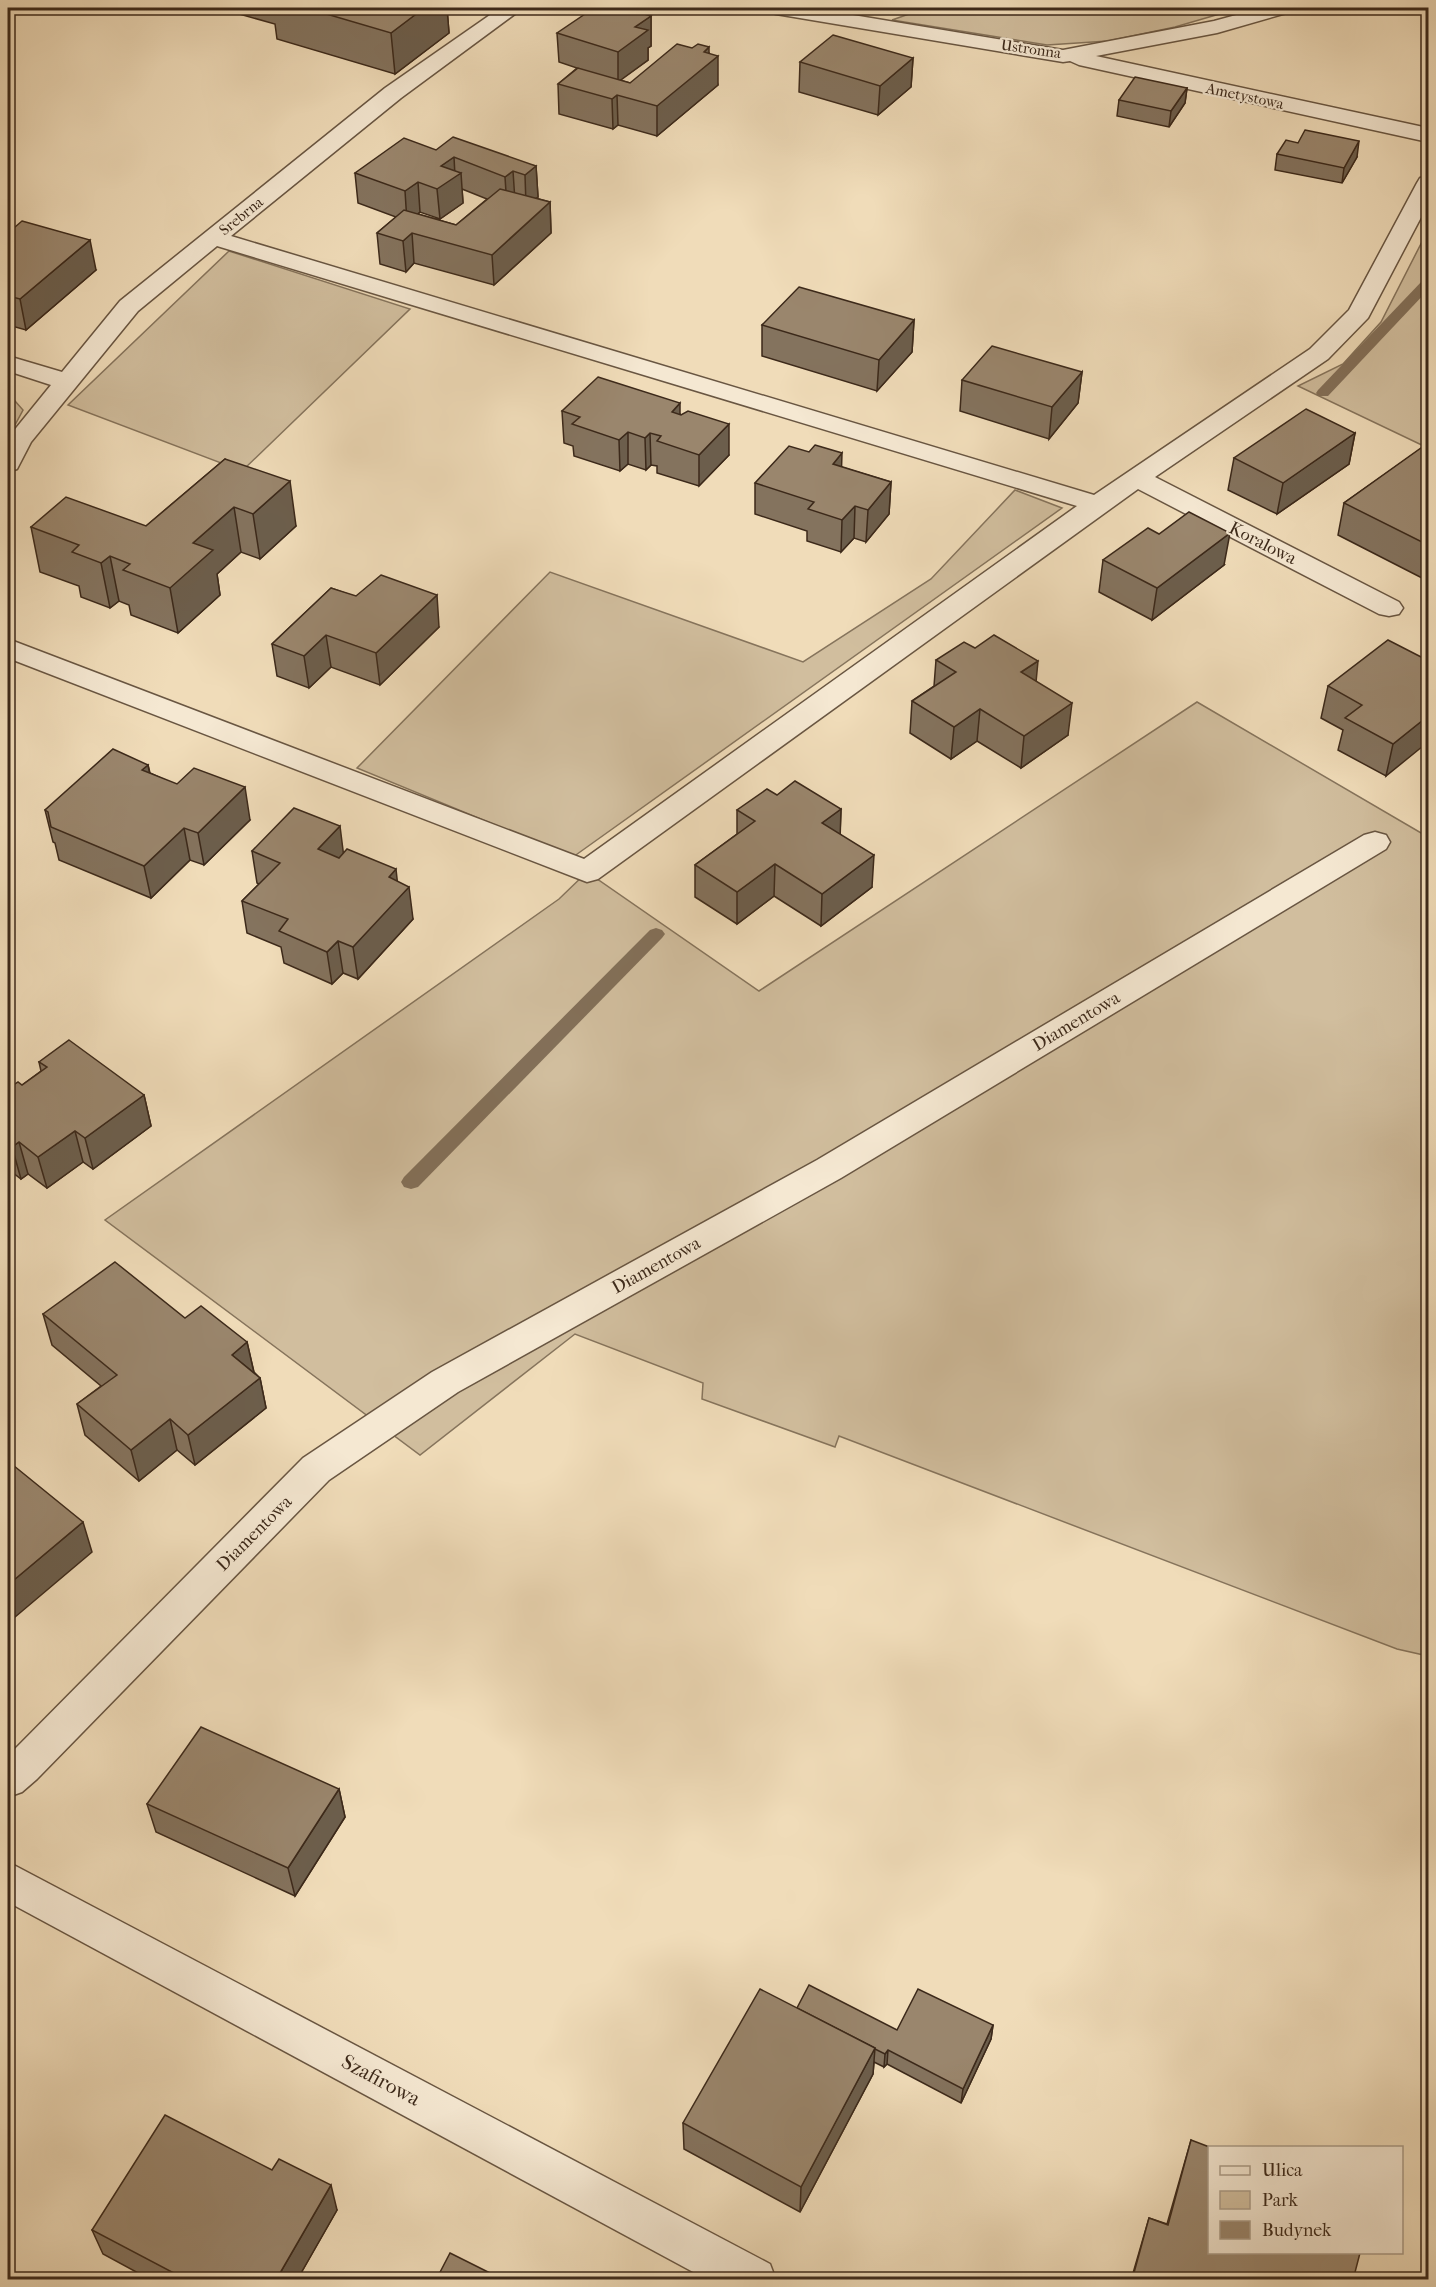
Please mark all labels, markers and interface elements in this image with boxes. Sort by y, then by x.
street label: Ustronna [1000,36,1063,62]
street label: Ametystowa [1204,79,1287,113]
street label: Srebrna [215,192,267,239]
street label: Koralowa [1226,518,1301,570]
street label: Diamentowa [1029,987,1124,1056]
street label: Diamentowa [608,1232,705,1298]
street label: Diamentowa [212,1491,297,1575]
street label: Szafirowa [338,2049,425,2111]
legend [1208,2146,1403,2254]
text: Ulica [1262,2160,1303,2181]
text: Park [1262,2190,1299,2211]
text: Budynek [1262,2220,1332,2241]

